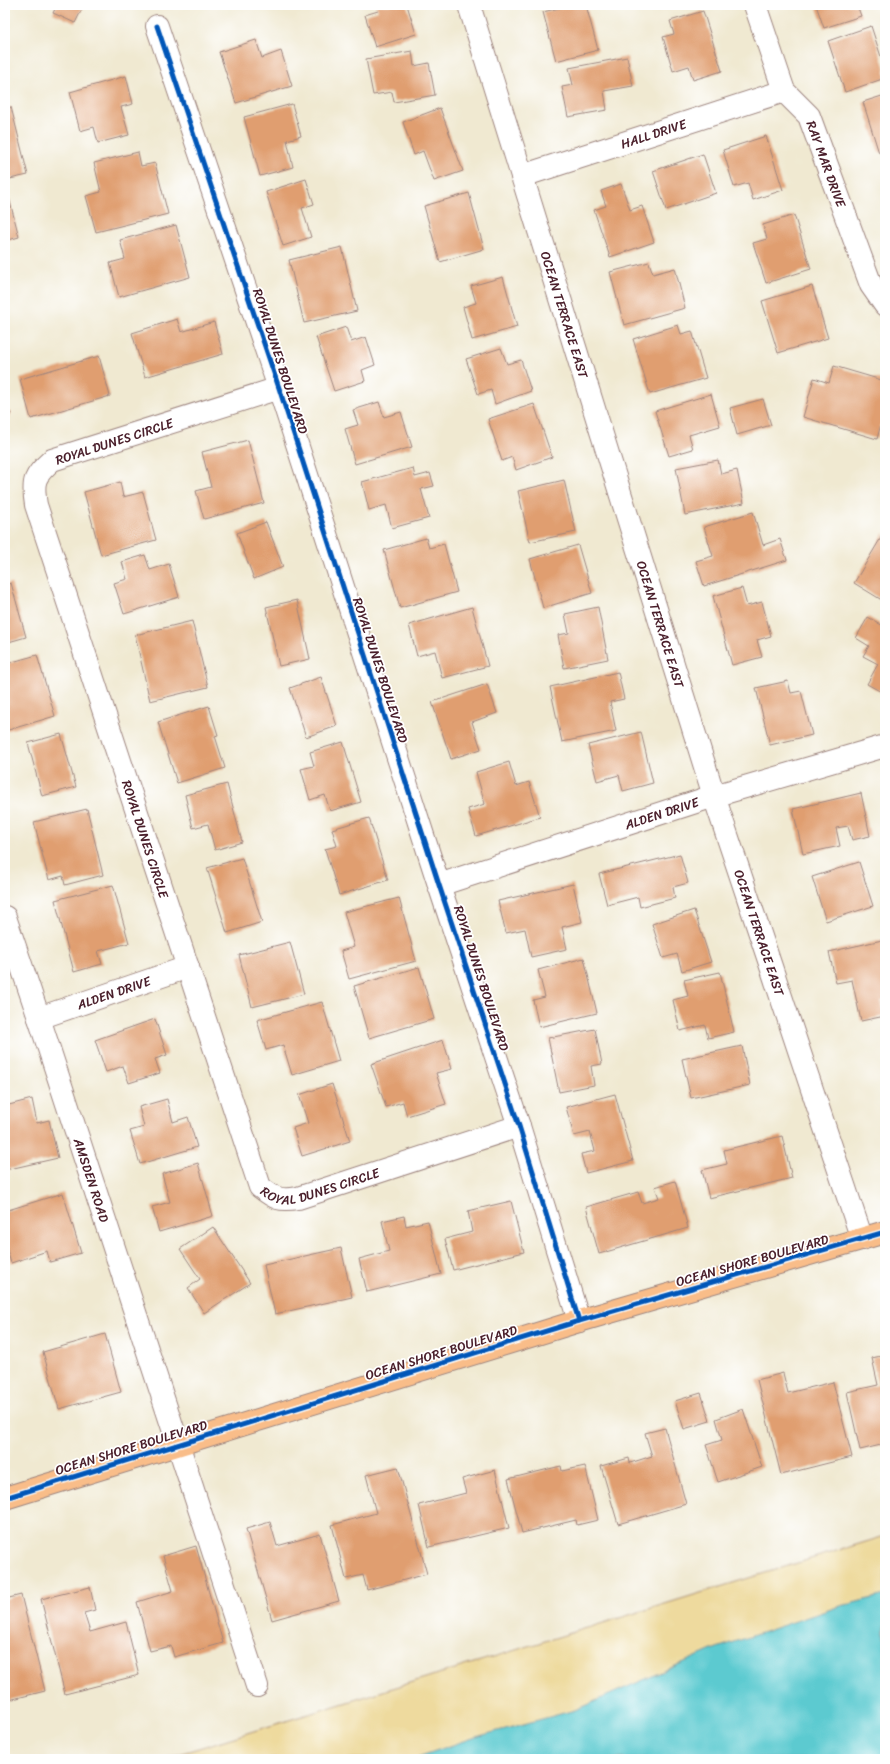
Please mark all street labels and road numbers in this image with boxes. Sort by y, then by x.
street label: HALL DRIVE [618,112,690,155]
street label: RAY MAR DRIVE [800,117,853,211]
street label: OCEAN TERRACE EAST [534,248,595,382]
street label: ROYAL DUNES BOULEVARD [246,285,315,437]
street label: ROYAL DUNES CIRCLE [52,411,177,471]
street label: OCEAN TERRACE EAST [630,558,691,692]
street label: ROYAL DUNES BOULEVARD [346,594,415,746]
street label: ROYAL DUNES CIRCLE [115,777,176,902]
street label: ALDEN DRIVE [621,790,703,836]
street label: OCEAN TERRACE EAST [727,866,791,1000]
street label: ROYAL DUNES BOULEVARD [447,902,516,1054]
street label: ALDEN DRIVE [73,969,155,1017]
street label: AMSDEN ROAD [67,1134,116,1225]
street label: ROYAL DUNES CIRCLE [255,1161,383,1211]
street label: OCEAN SHORE BOULEVARD [673,1228,831,1293]
street label: OCEAN SHORE BOULEVARD [362,1318,520,1387]
street label: OCEAN SHORE BOULEVARD [52,1413,210,1482]

